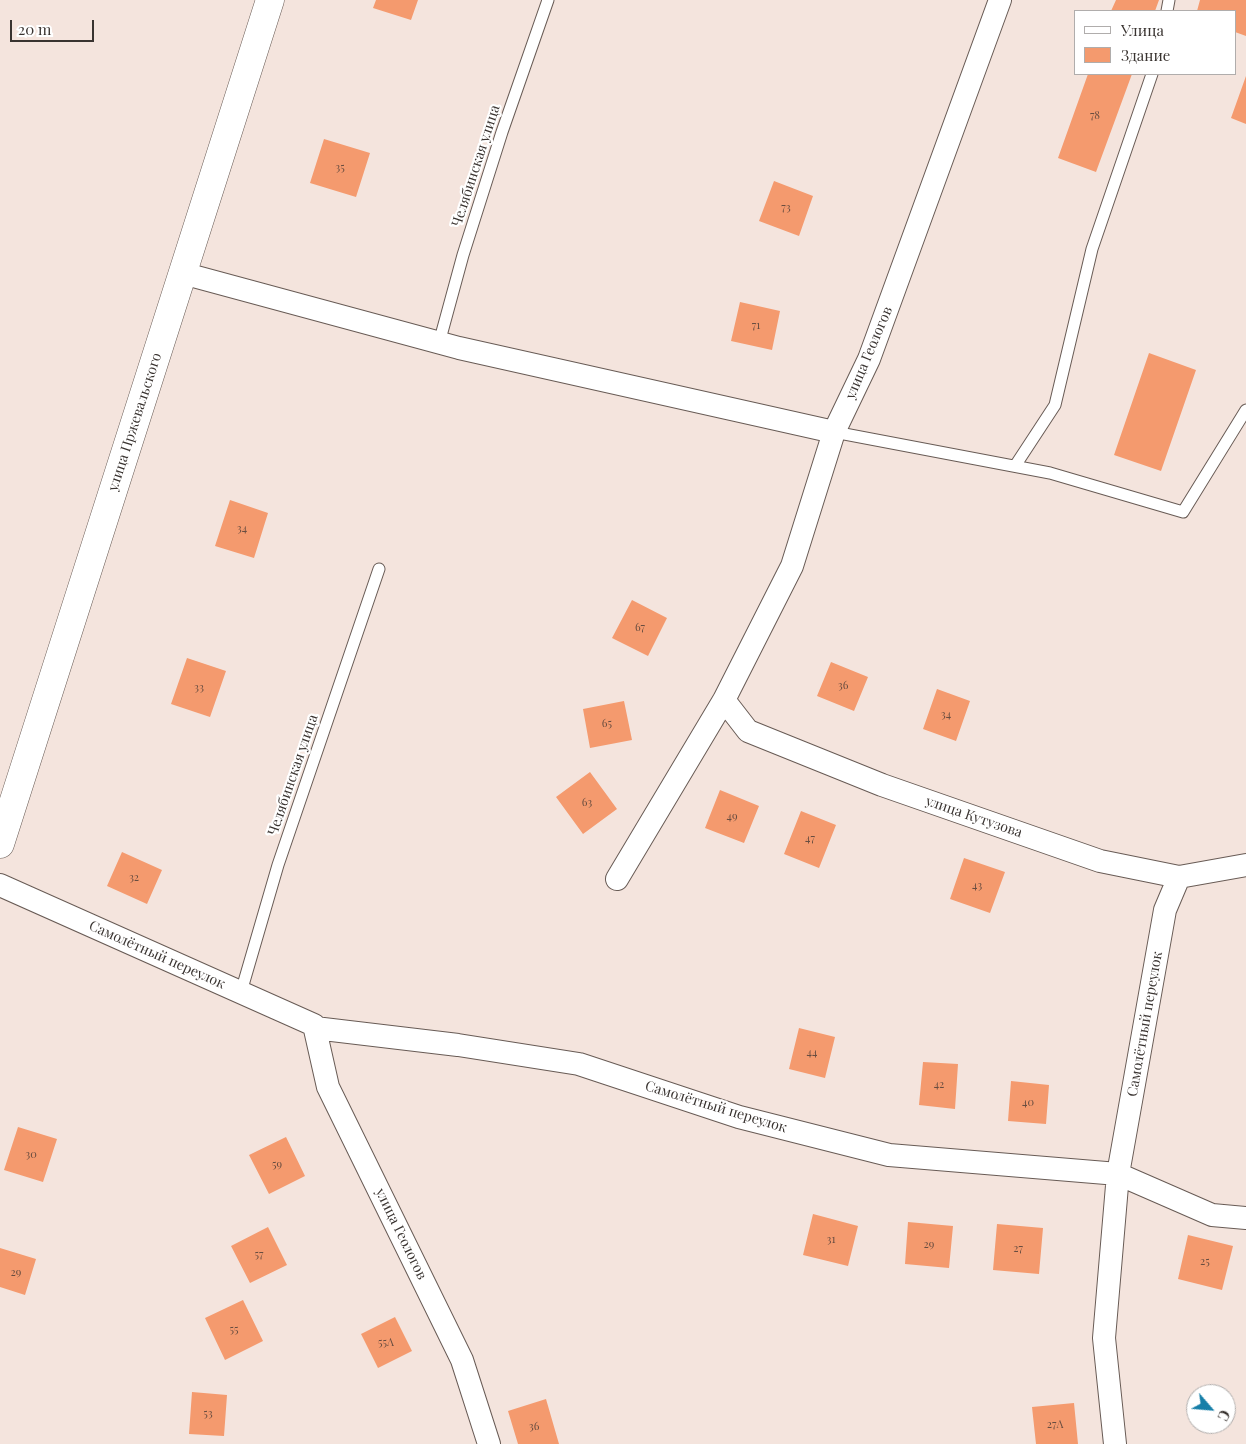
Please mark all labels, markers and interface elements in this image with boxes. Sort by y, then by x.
scale bar [12,10,96,42]
legend [1074,10,1236,75]
text: 20 m [18,19,51,39]
text: Улица [1121,20,1164,40]
text: Здание [1121,45,1170,65]
street label: Челябинская улица [448,103,504,229]
house number: 78 [1090,109,1100,123]
house number: 35 [335,161,345,175]
house number: 73 [781,201,791,215]
street label: улица Геологов [842,304,896,402]
house number: 71 [752,319,760,333]
street label: улица Пржевальского [105,351,165,493]
house number: 34 [237,522,247,536]
house number: 67 [635,621,645,635]
house number: 36 [838,679,848,693]
house number: 33 [194,681,204,695]
house number: 34 [941,708,951,722]
street label: Челябинская улица [264,712,322,838]
house number: 65 [602,717,612,731]
street label: улица Кутузова [924,793,1024,841]
house number: 63 [582,796,592,810]
house number: 49 [726,810,738,824]
house number: 47 [805,832,815,846]
house number: 32 [129,871,139,885]
house number: 43 [972,879,982,893]
street label: Самолётный переулок [86,917,228,993]
street label: Самолётный переулок [1124,950,1166,1098]
house number: 44 [807,1046,817,1060]
street label: Самолётный переулок [643,1077,789,1137]
house number: 42 [934,1078,944,1092]
house number: 40 [1022,1096,1034,1110]
house number: 30 [25,1148,37,1162]
house number: 59 [272,1158,282,1172]
street label: улица Геологов [372,1186,430,1282]
house number: 31 [826,1233,836,1247]
house number: 29 [924,1238,934,1252]
house number: 27 [1013,1242,1023,1256]
house number: 57 [254,1248,264,1262]
house number: 25 [1200,1255,1210,1269]
house number: 29 [11,1266,21,1280]
house number: 55 [229,1323,239,1337]
house number: 55А [378,1336,394,1350]
north arrow [1186,1384,1236,1434]
house number: 53 [203,1407,213,1421]
text: С [1213,1407,1235,1424]
house number: 27А [1047,1418,1063,1432]
house number: 36 [529,1420,539,1434]

